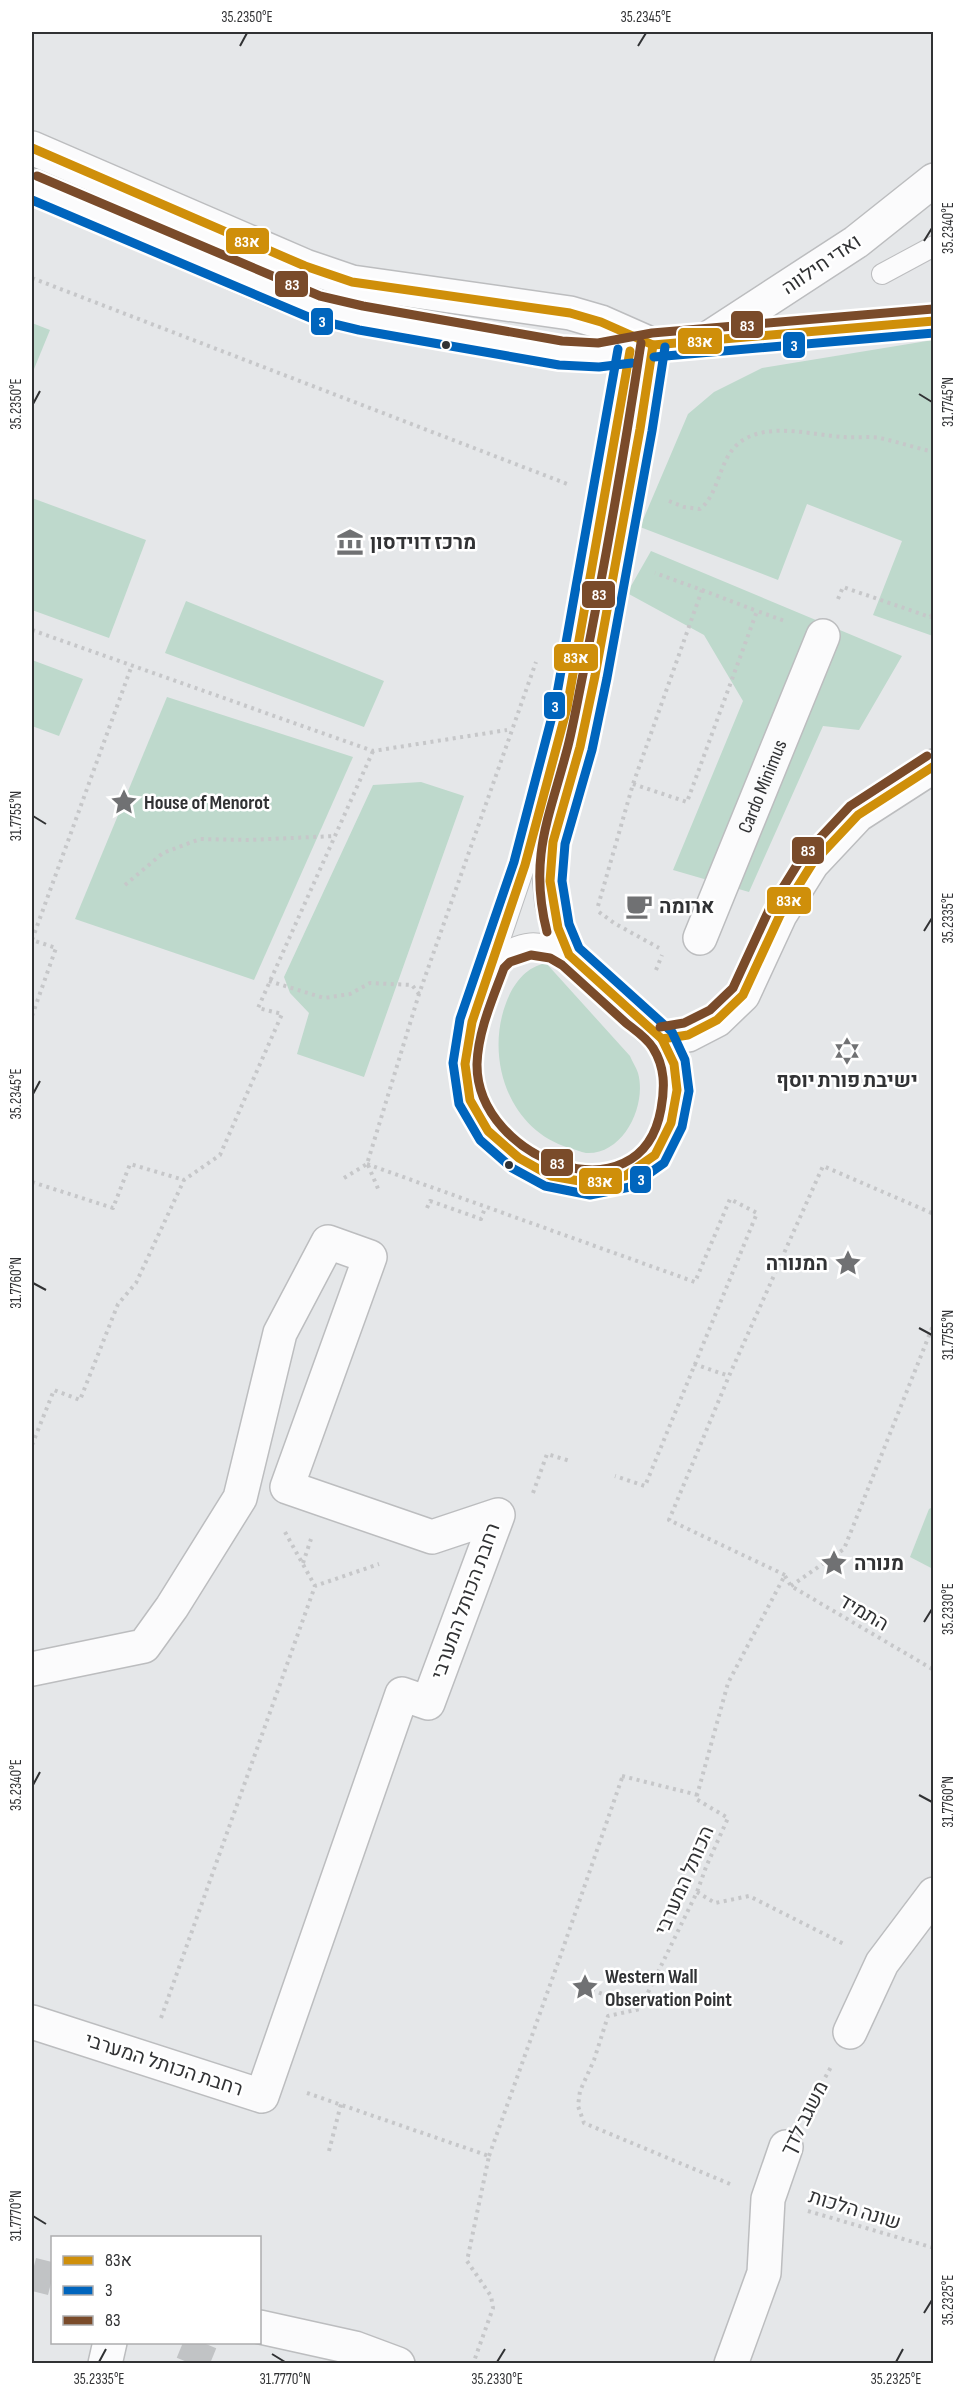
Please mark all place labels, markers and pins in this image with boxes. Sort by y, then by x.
unlabelled marker [440,339,452,351]
museum icon: מרכז דוידסון [335,527,365,557]
place label: מרכז דוידסון [370,531,476,555]
place icon: House of Menorot [109,787,139,817]
place label: House of Menorot [144,791,270,815]
cafe icon: ארומה [624,891,654,921]
place label: ארומה [659,895,714,919]
synagogue icon: ישיבת פורת יוסף [832,1036,862,1066]
place label: ישיבת פורת יוסף [776,1069,918,1093]
unlabelled marker [503,1159,515,1171]
place icon: המנורה [833,1248,863,1278]
place label: המנורה [766,1252,828,1276]
place icon: מנורה [819,1548,849,1578]
place label: מנורה [854,1552,904,1576]
place label: Western Wall Observation Point [605,1965,732,2012]
place icon: Western Wall Observation Point [570,1972,600,2002]

